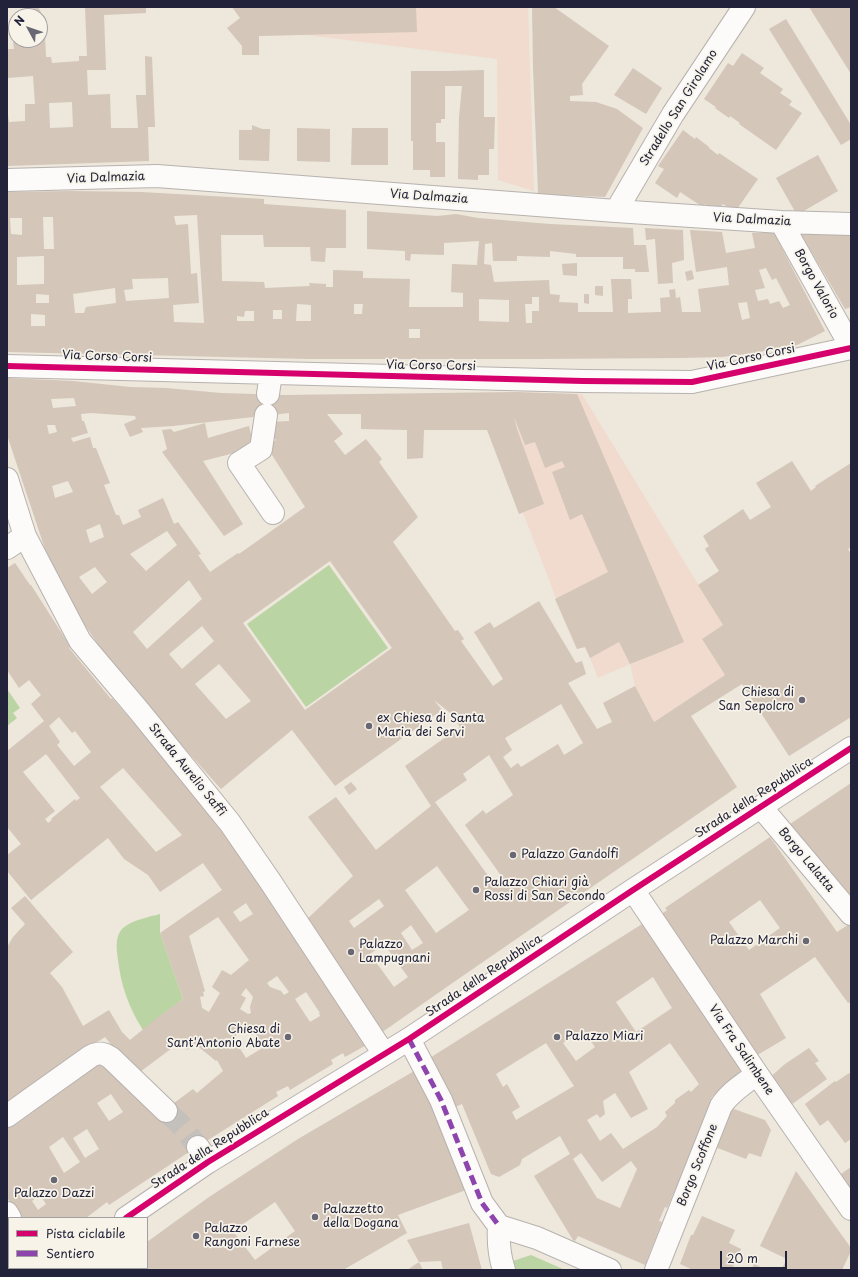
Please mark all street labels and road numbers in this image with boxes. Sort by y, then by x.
street label: Stradello San Girolamo [637,47,721,169]
street label: Via Dalmazia [67,169,145,187]
street label: Via Dalmazia [390,187,468,207]
street label: Via Dalmazia [713,211,791,229]
street label: Borgo Valorio [791,247,841,321]
street label: Via Corso Corsi [705,342,797,374]
street label: Via Corso Corsi [62,348,152,366]
street label: Via Corso Corsi [386,358,476,374]
street label: Strada Aurelio Saffi [145,721,229,819]
street label: Strada della Repubblica [693,755,815,841]
street label: Borgo Lalatta [775,825,837,895]
street label: Strada della Repubblica [423,932,545,1020]
street label: Via Fra Salimbene [705,1002,777,1098]
street label: Strada della Repubblica [149,1106,271,1192]
street label: Borgo Scoffone [675,1122,721,1208]

